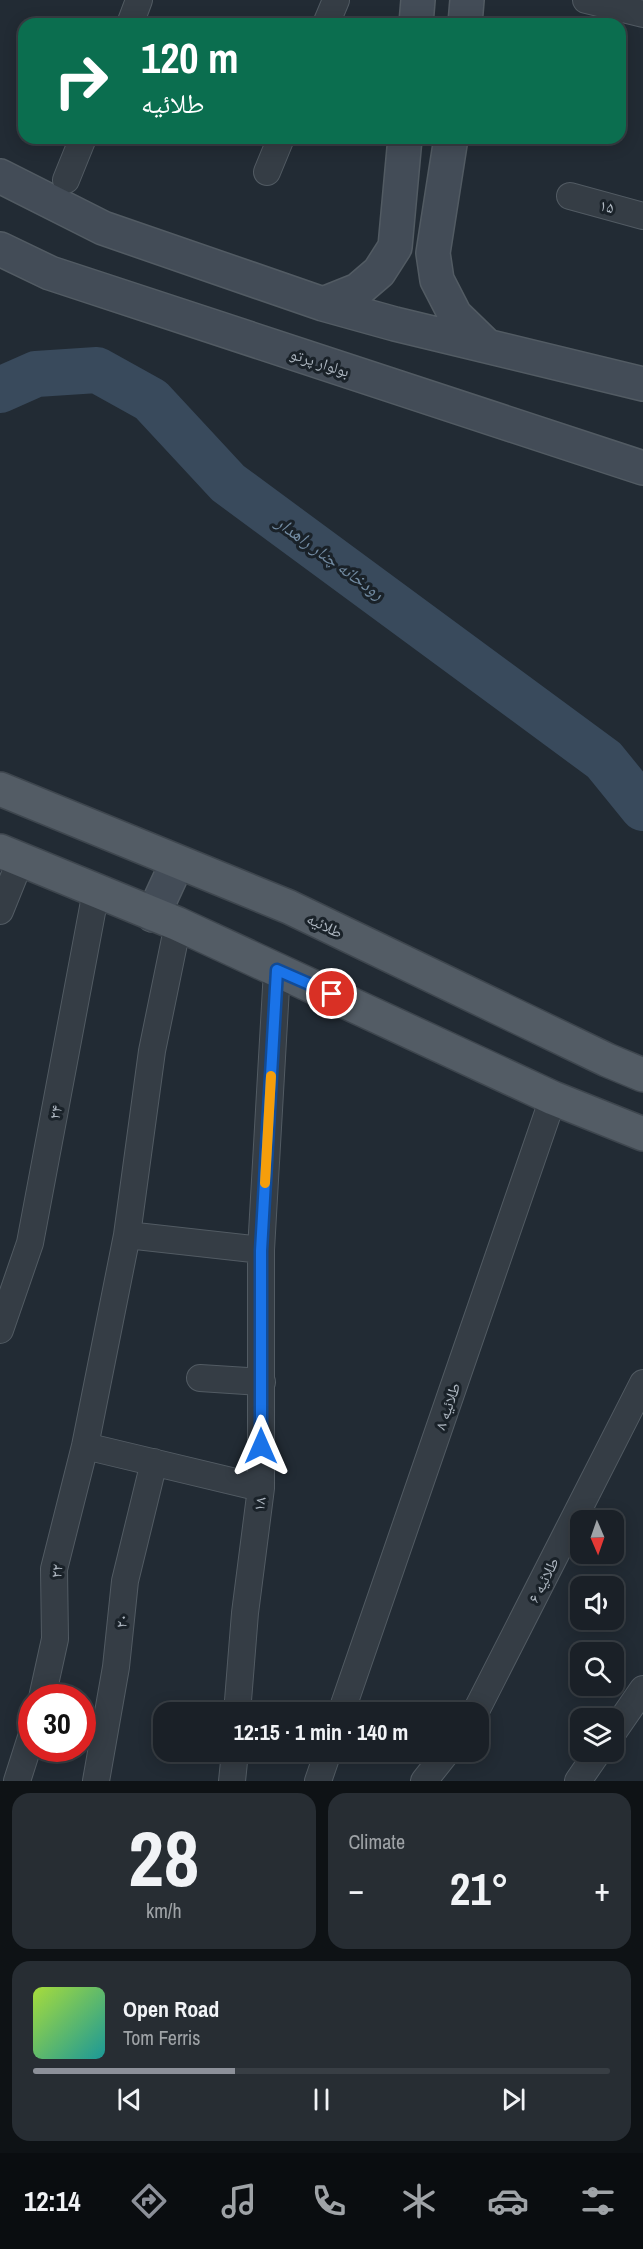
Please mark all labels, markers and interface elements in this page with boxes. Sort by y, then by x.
text: 120 m [141,30,239,86]
icon: right [42,42,120,120]
text: طلائیه [141,85,205,121]
street label: ۱۵ [597,194,617,218]
street label: بولوار پرتو [287,342,353,382]
water label: رودخانه چنار راهدار [269,509,390,605]
street label: طلائیه [303,907,347,943]
pin [306,968,357,1019]
icon: arrive [315,977,348,1010]
street label: ۲۴ [43,1103,67,1121]
street label: طلائیه ۸ [429,1379,465,1433]
position arrow [229,1414,293,1478]
street label: ۱۸ [247,1495,271,1513]
north arrow [570,1510,624,1564]
map controls [570,1510,624,1762]
street label: طلائیه ۶ [522,1553,564,1607]
street label: ۲۲ [44,1563,68,1579]
button: sound [570,1576,624,1630]
street label: ۲۰ [109,1613,133,1629]
button: search [570,1642,624,1696]
speed limit sign: 30 [18,1684,96,1762]
button: layers [570,1708,624,1762]
text: 12:15 · 1 min · 140 m [234,1717,408,1747]
text: 28 [128,1805,199,1910]
text: Climate [349,1828,405,1855]
text: 21° [450,1858,509,1919]
text: − [349,1867,364,1911]
text: + [594,1867,610,1911]
text: km/h [146,1897,182,1924]
text: Open Road [123,1994,219,2024]
text: Tom Ferris [123,2024,201,2051]
icon: previous [113,2083,146,2116]
icon: pause [305,2083,338,2116]
icon: next [497,2083,530,2116]
icon: directions [128,2180,170,2222]
icon: music [218,2180,260,2222]
icon: phone [308,2180,350,2222]
icon: climate [398,2180,440,2222]
icon: car [487,2180,529,2222]
icon: filters [577,2180,619,2222]
text: 12:14 [24,2183,81,2219]

